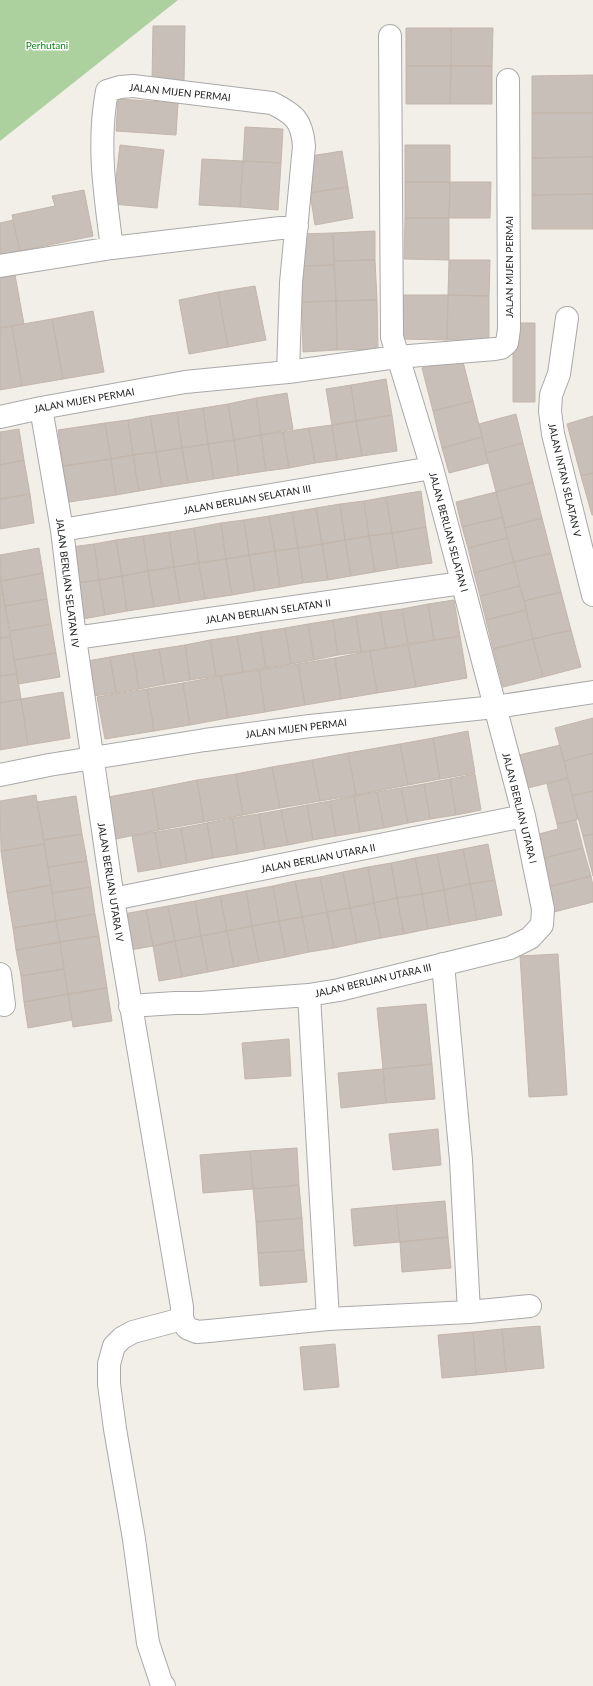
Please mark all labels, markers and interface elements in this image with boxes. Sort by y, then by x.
park label: Perhutani [26,39,68,51]
street label: JALAN MIJEN PERMAI [129,81,231,103]
street label: JALAN MIJEN PERMAI [503,216,515,318]
street label: JALAN MIJEN PERMAI [33,385,135,415]
street label: JALAN INTAN SELATAN V [546,422,584,538]
street label: JALAN BERLIAN SELATAN I [427,471,471,593]
street label: JALAN BERLIAN SELATAN III [182,482,312,516]
street label: JALAN BERLIAN SELATAN IV [54,517,82,649]
street label: JALAN BERLIAN SELATAN II [204,596,332,626]
street label: JALAN MIJEN PERMAI [245,716,347,740]
street label: JALAN BERLIAN UTARA I [500,751,540,865]
street label: JALAN BERLIAN UTARA IV [96,822,126,943]
street label: JALAN BERLIAN UTARA II [260,841,376,875]
street label: JALAN BERLIAN UTARA III [313,961,433,999]

